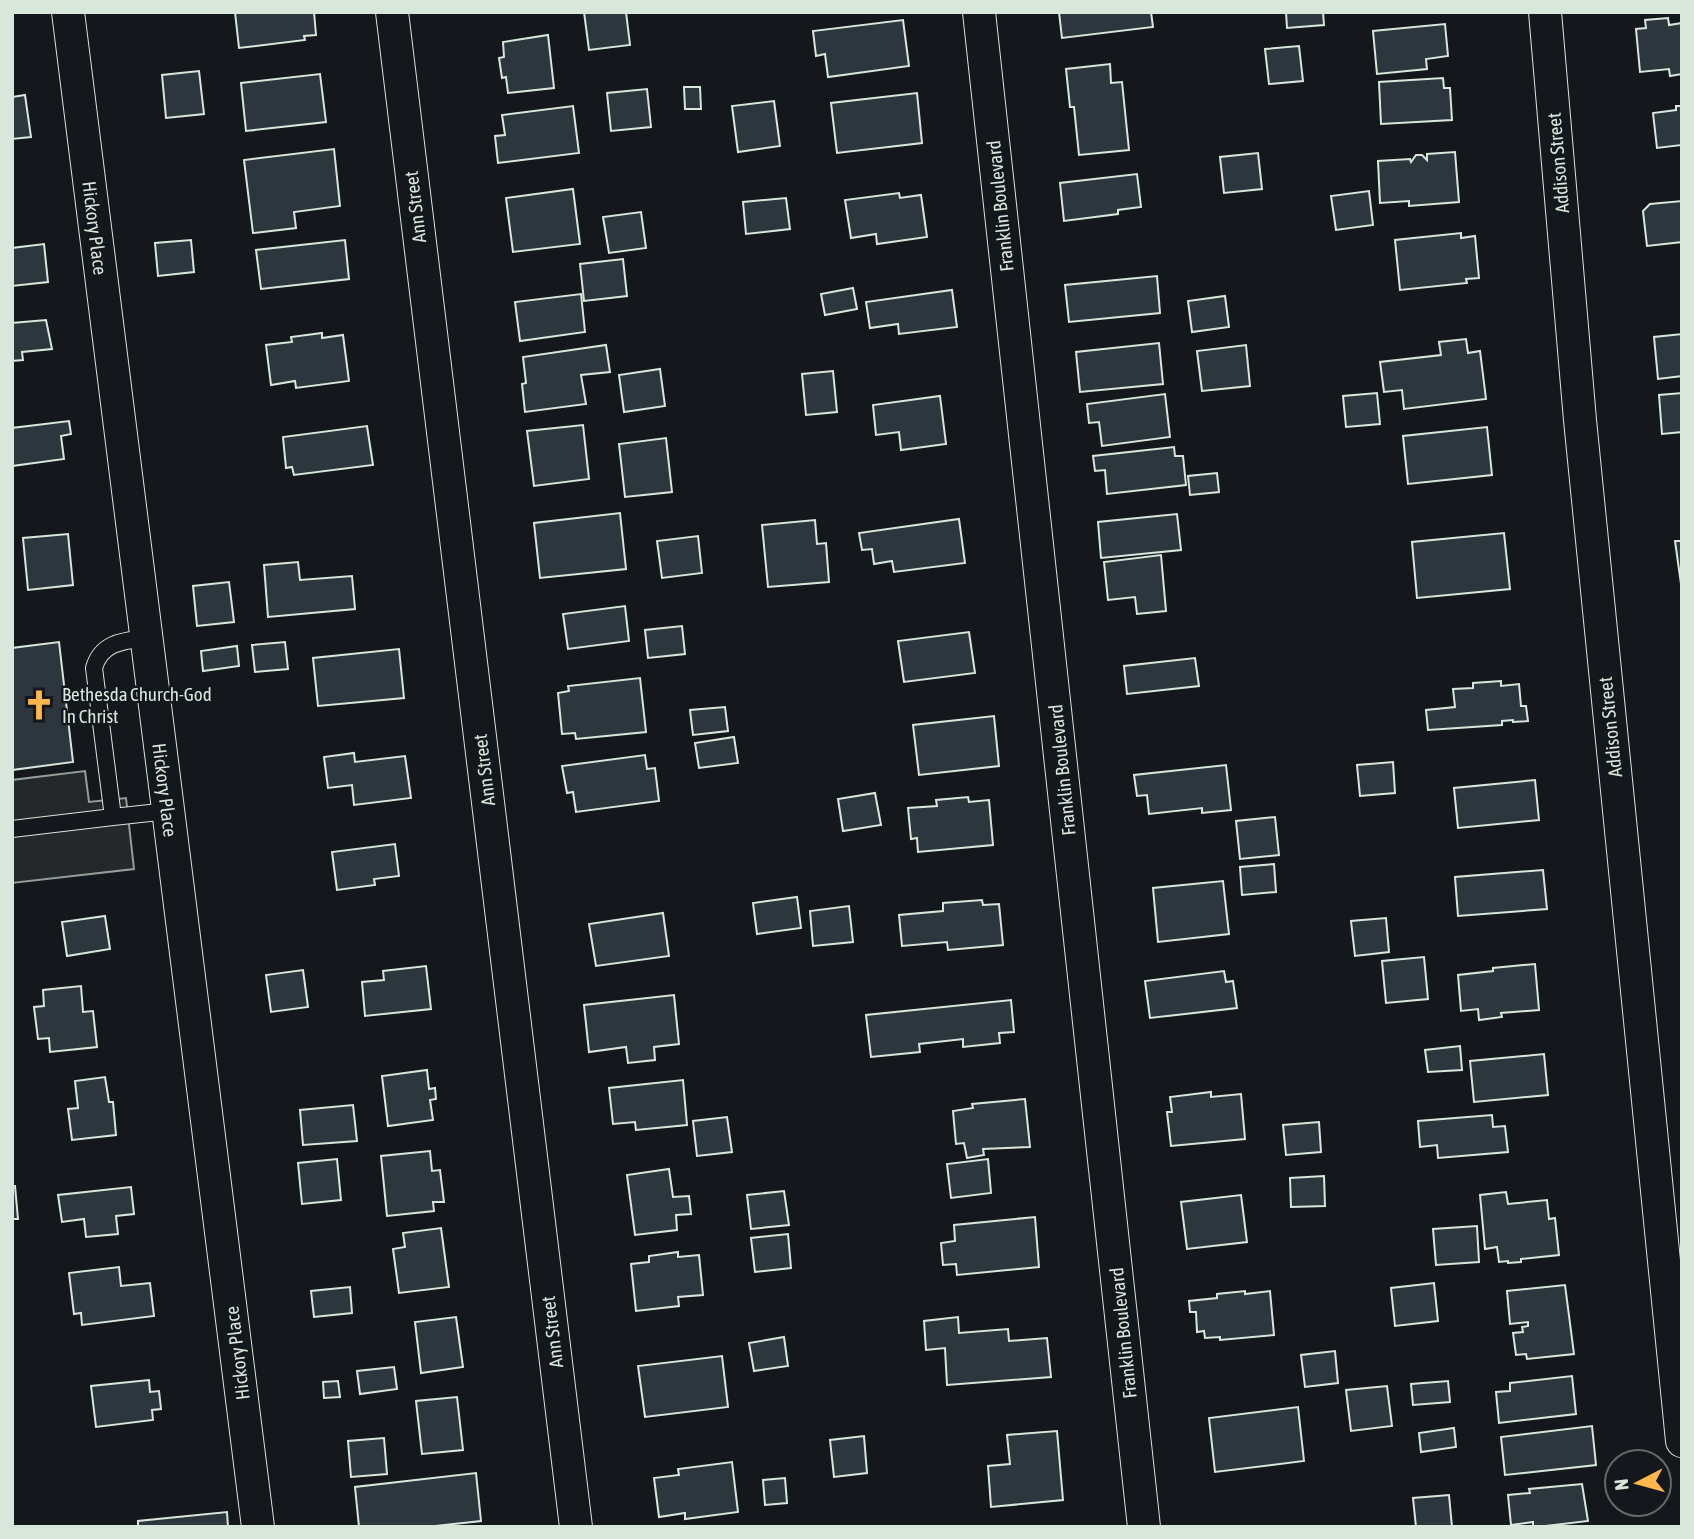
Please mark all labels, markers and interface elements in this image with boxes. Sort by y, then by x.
street label: Addison Street [1543,112,1573,214]
street label: Franklin Boulevard [982,139,1018,273]
street label: Ann Street [400,170,430,244]
street label: Hickory Place [78,180,112,276]
street label: Addison Street [1594,676,1626,778]
place label: Bethesda Church-God In Christ [62,683,212,727]
church icon: Bethesda Church-God In Christ [22,688,56,722]
street label: Franklin Boulevard [1044,703,1080,837]
street label: Ann Street [469,733,499,807]
street label: Hickory Place [148,742,182,838]
street label: Franklin Boulevard [1105,1266,1141,1400]
street label: Ann Street [537,1295,567,1369]
street label: Hickory Place [220,1305,254,1401]
north arrow [1603,1448,1673,1518]
text: N [1610,1478,1633,1492]

